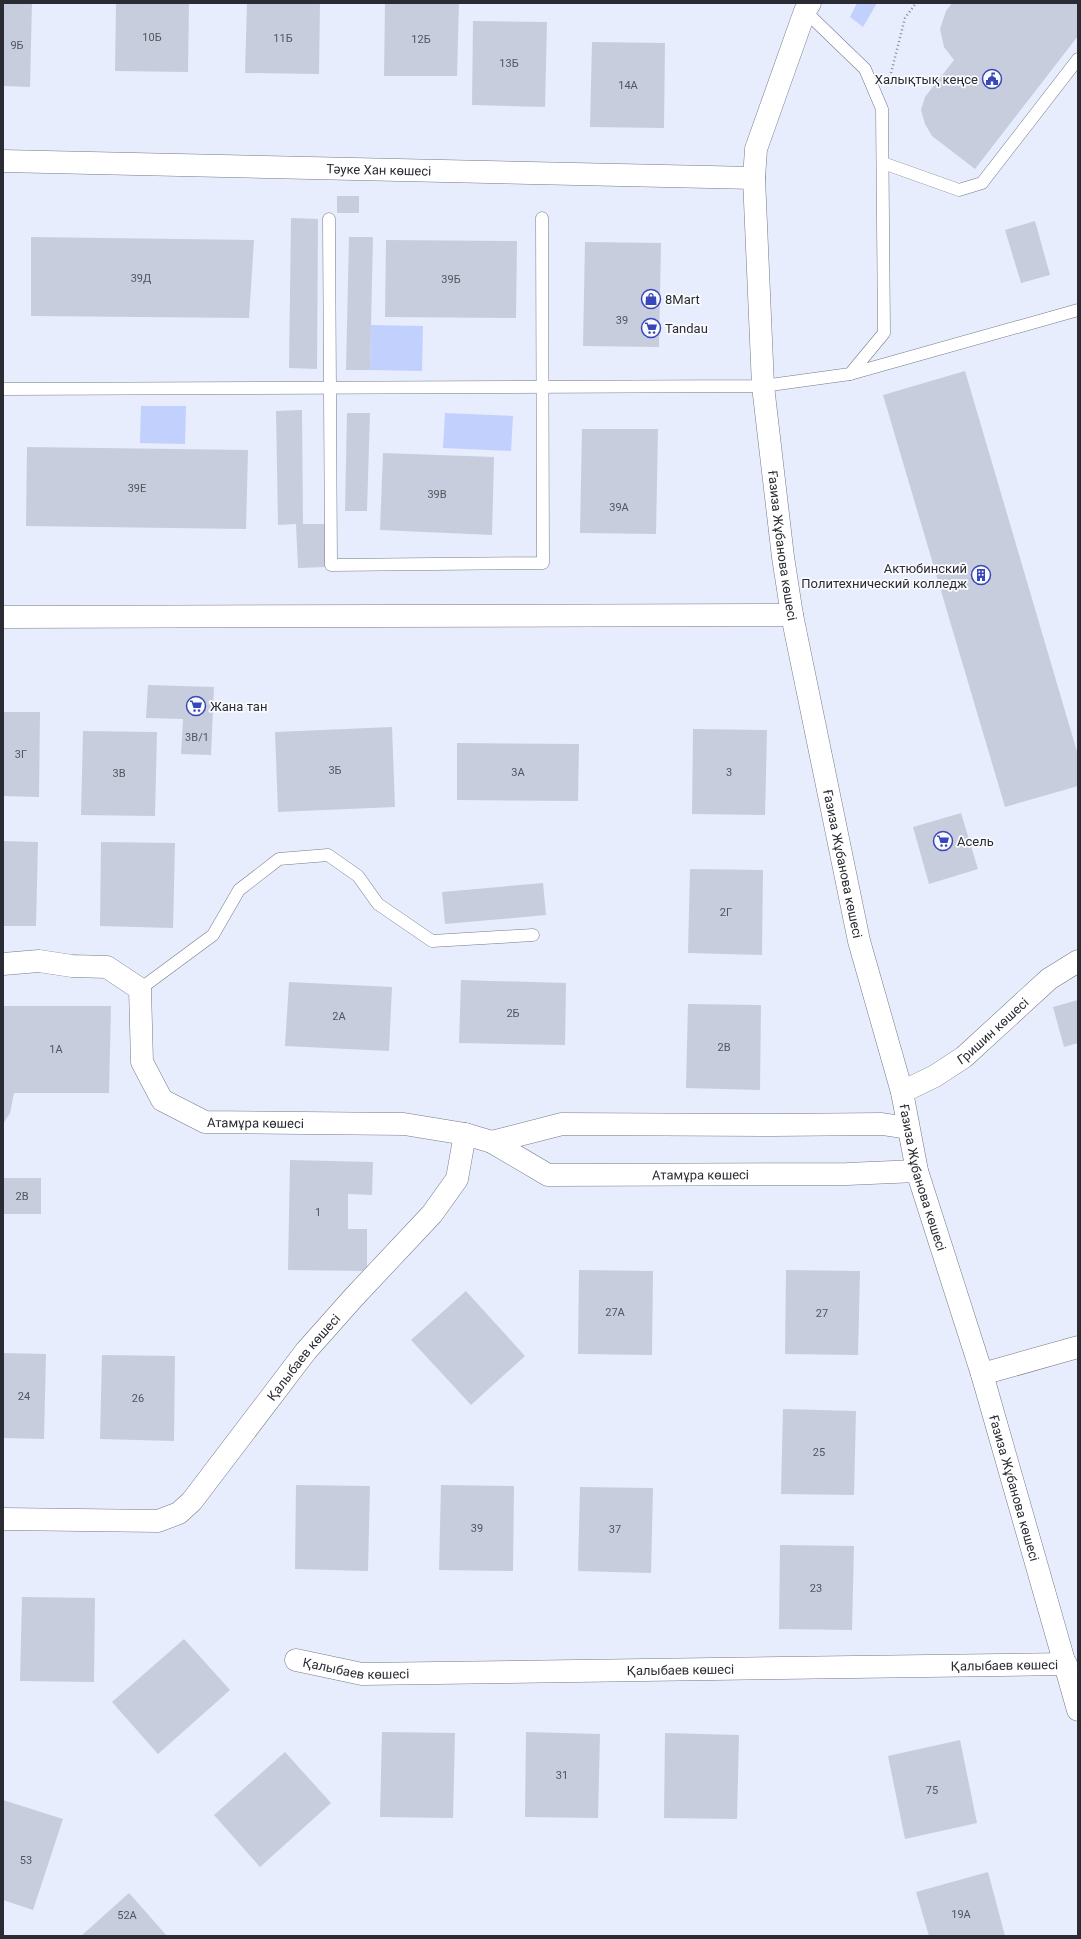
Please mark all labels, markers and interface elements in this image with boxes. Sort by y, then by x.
house number: 10Б [142,31,162,44]
house number: 11Б [273,32,293,45]
house number: 12Б [411,33,431,46]
house number: 9Б [10,39,24,52]
house number: 13Б [499,57,519,70]
public building icon: Халықтық кеңсе [981,68,1003,90]
place label: Халықтық кеңсе [875,72,978,87]
house number: 14А [618,79,639,92]
street label: Тәуке Хан көшесі [326,161,431,178]
house number: 39Д [131,272,151,285]
house number: 39Б [441,273,461,286]
shop icon: 8Mart [640,288,662,310]
place label: 8Mart [665,292,700,307]
house number: 39 [616,314,628,327]
supermarket icon: Tandau [640,317,662,339]
place label: Tandau [665,321,708,336]
street label: Ғазиза Жұбанова көшесі [765,470,800,622]
house number: 39Е [128,482,146,495]
house number: 39В [427,488,447,501]
house number: 39А [609,501,630,514]
place label: Актюбинский Политехнический колледж [801,561,967,591]
building icon: Актюбинский Политехнический колледж [970,564,992,586]
supermarket icon: Жана тан [185,695,207,717]
place label: Жана тан [210,699,267,714]
house number: 3В/1 [185,731,209,744]
house number: 3Г [15,748,27,761]
house number: 3Б [328,764,342,777]
house number: 3А [511,766,526,779]
house number: 3 [726,766,732,779]
house number: 3В [112,767,126,780]
street label: Ғазиза Жұбанова көшесі [821,788,866,939]
supermarket icon: Асель [932,830,954,852]
place label: Асель [957,834,994,849]
house number: 2Г [720,906,732,919]
street label: Гришин көшесі [954,994,1031,1067]
house number: 2Б [506,1007,520,1020]
house number: 2А [332,1010,347,1023]
house number: 2В [717,1041,731,1054]
house number: 1А [49,1043,64,1056]
street label: Ғазиза Жұбанова көшесі [897,1103,950,1253]
street label: Атамұра көшесі [207,1115,304,1130]
street label: Атамұра көшесі [652,1167,749,1182]
house number: 2В [15,1190,29,1203]
house number: 1 [315,1206,321,1219]
house number: 27А [605,1306,626,1319]
house number: 27 [816,1307,828,1320]
street label: Қалыбаев көшесі [264,1311,343,1404]
house number: 24 [18,1390,30,1403]
house number: 26 [132,1392,144,1405]
street label: Ғазиза Жұбанова көшесі [987,1413,1043,1563]
house number: 25 [813,1446,825,1459]
house number: 39 [471,1522,483,1535]
house number: 37 [609,1523,621,1536]
house number: 23 [810,1582,822,1595]
street label: Қалыбаев көшесі [302,1654,409,1682]
street label: Қалыбаев көшесі [951,1657,1058,1673]
street label: Қалыбаев көшесі [627,1661,734,1678]
house number: 31 [556,1769,568,1782]
house number: 75 [926,1784,938,1797]
house number: 53 [20,1854,32,1867]
house number: 19А [951,1908,972,1921]
house number: 52А [117,1909,138,1922]

